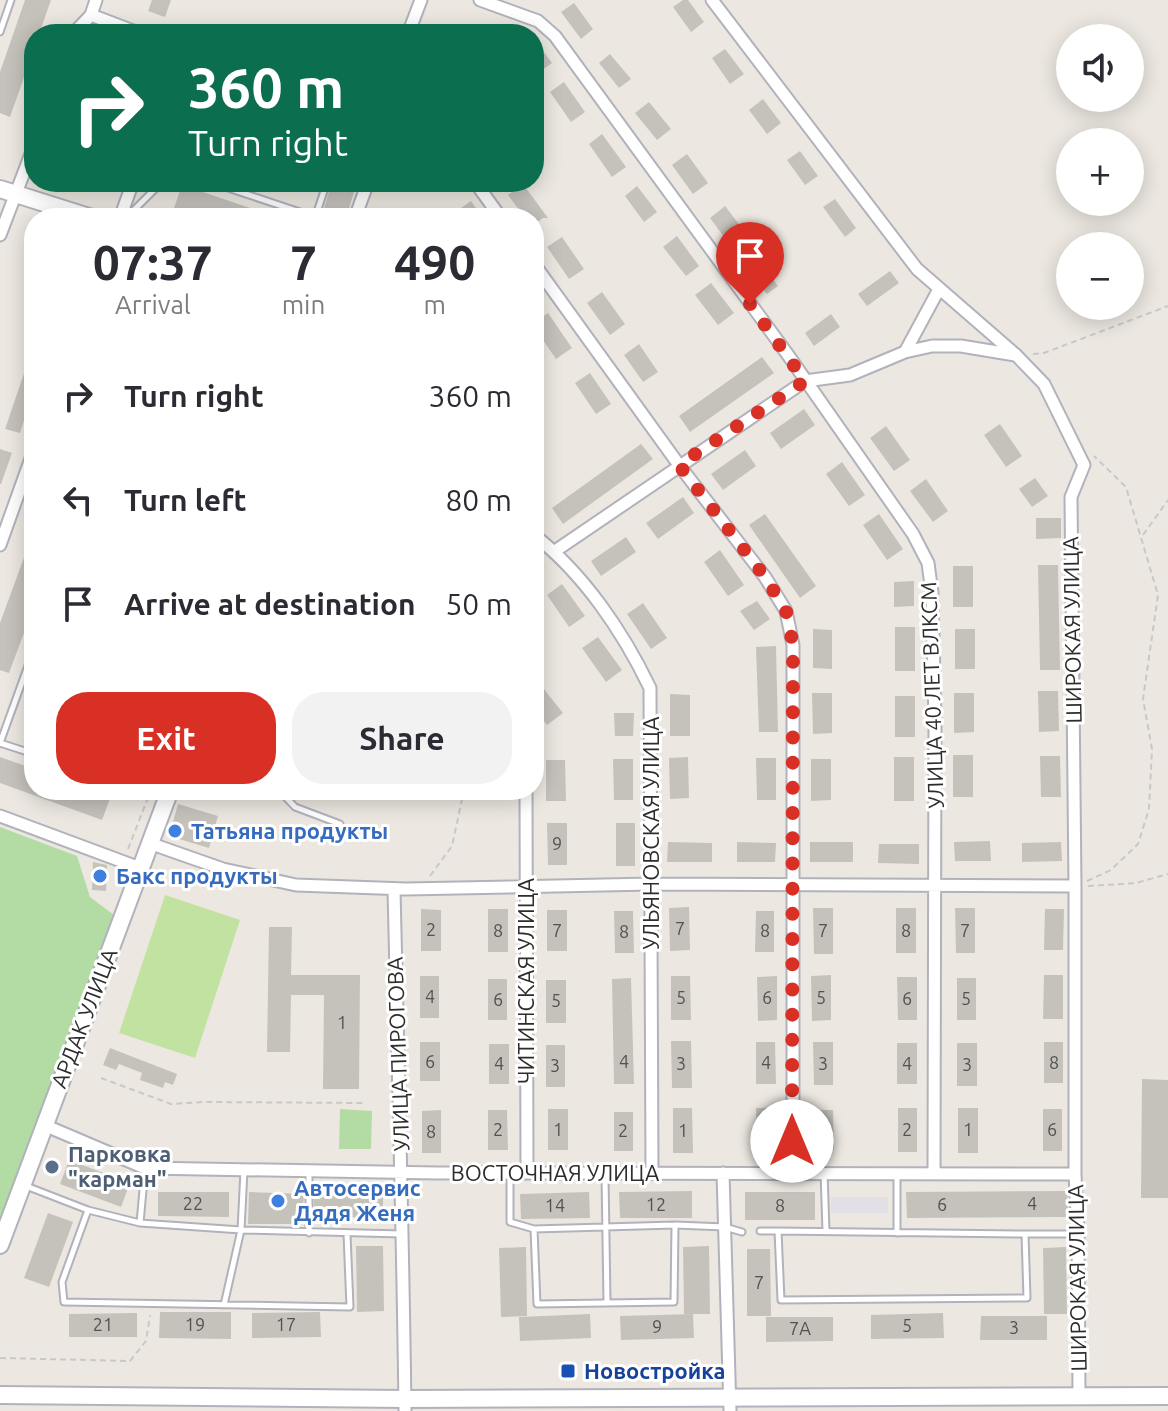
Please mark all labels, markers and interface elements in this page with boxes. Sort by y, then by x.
map controls [1056,24,1144,320]
button: sound [1056,24,1144,112]
icon: right [56,56,160,160]
text: 360 m [188,56,344,119]
text: Turn right [188,122,348,163]
button: + [1056,128,1144,216]
pin [716,222,784,304]
button: − [1056,232,1144,320]
icon: arrive [728,234,772,278]
text: 07:37 [93,235,213,289]
text: 7 [290,235,317,289]
text: 490 [394,235,475,289]
text: Arrival [115,290,191,319]
text: min [282,290,325,319]
text: m [423,290,446,319]
icon: right [56,374,100,418]
text: Turn right [124,379,264,413]
text: 360 m [428,379,512,413]
icon: left [56,478,100,522]
text: Turn left [124,483,246,517]
text: 80 m [445,483,512,517]
street label: ШИРОКАЯ УЛИЦА [1057,536,1086,724]
street label: УЛИЦА 40 ЛЕТ ВЛКСМ [915,581,948,809]
icon: arrive [56,582,100,626]
text: Arrive at destination [124,587,416,621]
text: 50 m [445,587,512,621]
button: Exit [56,692,276,784]
button: Share [292,692,512,784]
street label: УЛЬЯНОВСКАЯ УЛИЦА [638,716,663,950]
place label: Татьяна продукты [191,818,388,843]
marker: Татьяна продукты [166,822,184,840]
house number: 9 [552,833,562,853]
place label: Бакс продукты [116,863,278,888]
marker: Бакс продукты [91,867,109,885]
street label: ЧИТИНСКАЯ УЛИЦА [513,877,538,1084]
house number: 7 [675,918,685,938]
house number: 2 [426,919,436,939]
house number: 8 [493,920,503,940]
house number: 7 [552,920,562,940]
house number: 8 [760,920,770,940]
house number: 7 [818,920,828,940]
house number: 8 [901,920,911,940]
house number: 7 [960,920,970,940]
house number: 8 [619,921,629,941]
street label: АРДАК УЛИЦА [45,944,122,1091]
street label: УЛИЦА ПИРОГОВА [382,956,413,1152]
house number: 4 [425,986,435,1006]
house number: 5 [676,987,686,1007]
house number: 6 [762,987,772,1007]
house number: 5 [816,987,826,1007]
house number: 6 [902,988,912,1008]
house number: 5 [961,988,971,1008]
house number: 6 [493,989,503,1009]
house number: 5 [551,990,561,1010]
house number: 1 [337,1012,347,1032]
house number: 6 [425,1051,435,1071]
house number: 4 [619,1051,629,1071]
house number: 4 [761,1052,771,1072]
house number: 8 [1049,1052,1059,1072]
house number: 4 [494,1053,504,1073]
house number: 3 [676,1053,686,1073]
house number: 3 [818,1053,828,1073]
house number: 4 [902,1053,912,1073]
house number: 3 [962,1054,972,1074]
house number: 3 [550,1055,560,1075]
position arrow [750,1099,834,1183]
house number: 2 [493,1119,503,1139]
house number: 1 [553,1119,563,1139]
house number: 2 [902,1119,912,1139]
house number: 1 [963,1119,973,1139]
house number: 6 [1047,1119,1057,1139]
house number: 2 [618,1120,628,1140]
house number: 1 [678,1120,688,1140]
house number: 8 [426,1121,436,1141]
place label: Парковка "карман" [68,1141,171,1191]
marker: Парковка "карман" [43,1158,61,1176]
street label: ВОСТОЧНАЯ УЛИЦА [451,1160,660,1185]
place label: Автосервис Дядя Женя [294,1175,421,1225]
street label: ШИРОКАЯ УЛИЦА [1062,1184,1091,1372]
marker: Автосервис Дядя Женя [269,1192,287,1210]
house number: 22 [183,1193,203,1213]
house number: 4 [1027,1193,1037,1213]
house number: 12 [646,1194,666,1214]
house number: 6 [937,1194,947,1214]
house number: 14 [545,1195,565,1215]
house number: 8 [775,1195,785,1215]
house number: 7 [754,1272,764,1292]
house number: 21 [93,1314,113,1334]
house number: 19 [185,1314,205,1334]
house number: 17 [276,1314,296,1334]
house number: 5 [902,1315,912,1335]
house number: 9 [652,1316,662,1336]
house number: 3 [1009,1317,1019,1337]
house number: 7A [789,1318,811,1338]
place label: Новостройка [584,1358,726,1383]
marker: Новостройка [559,1362,577,1380]

